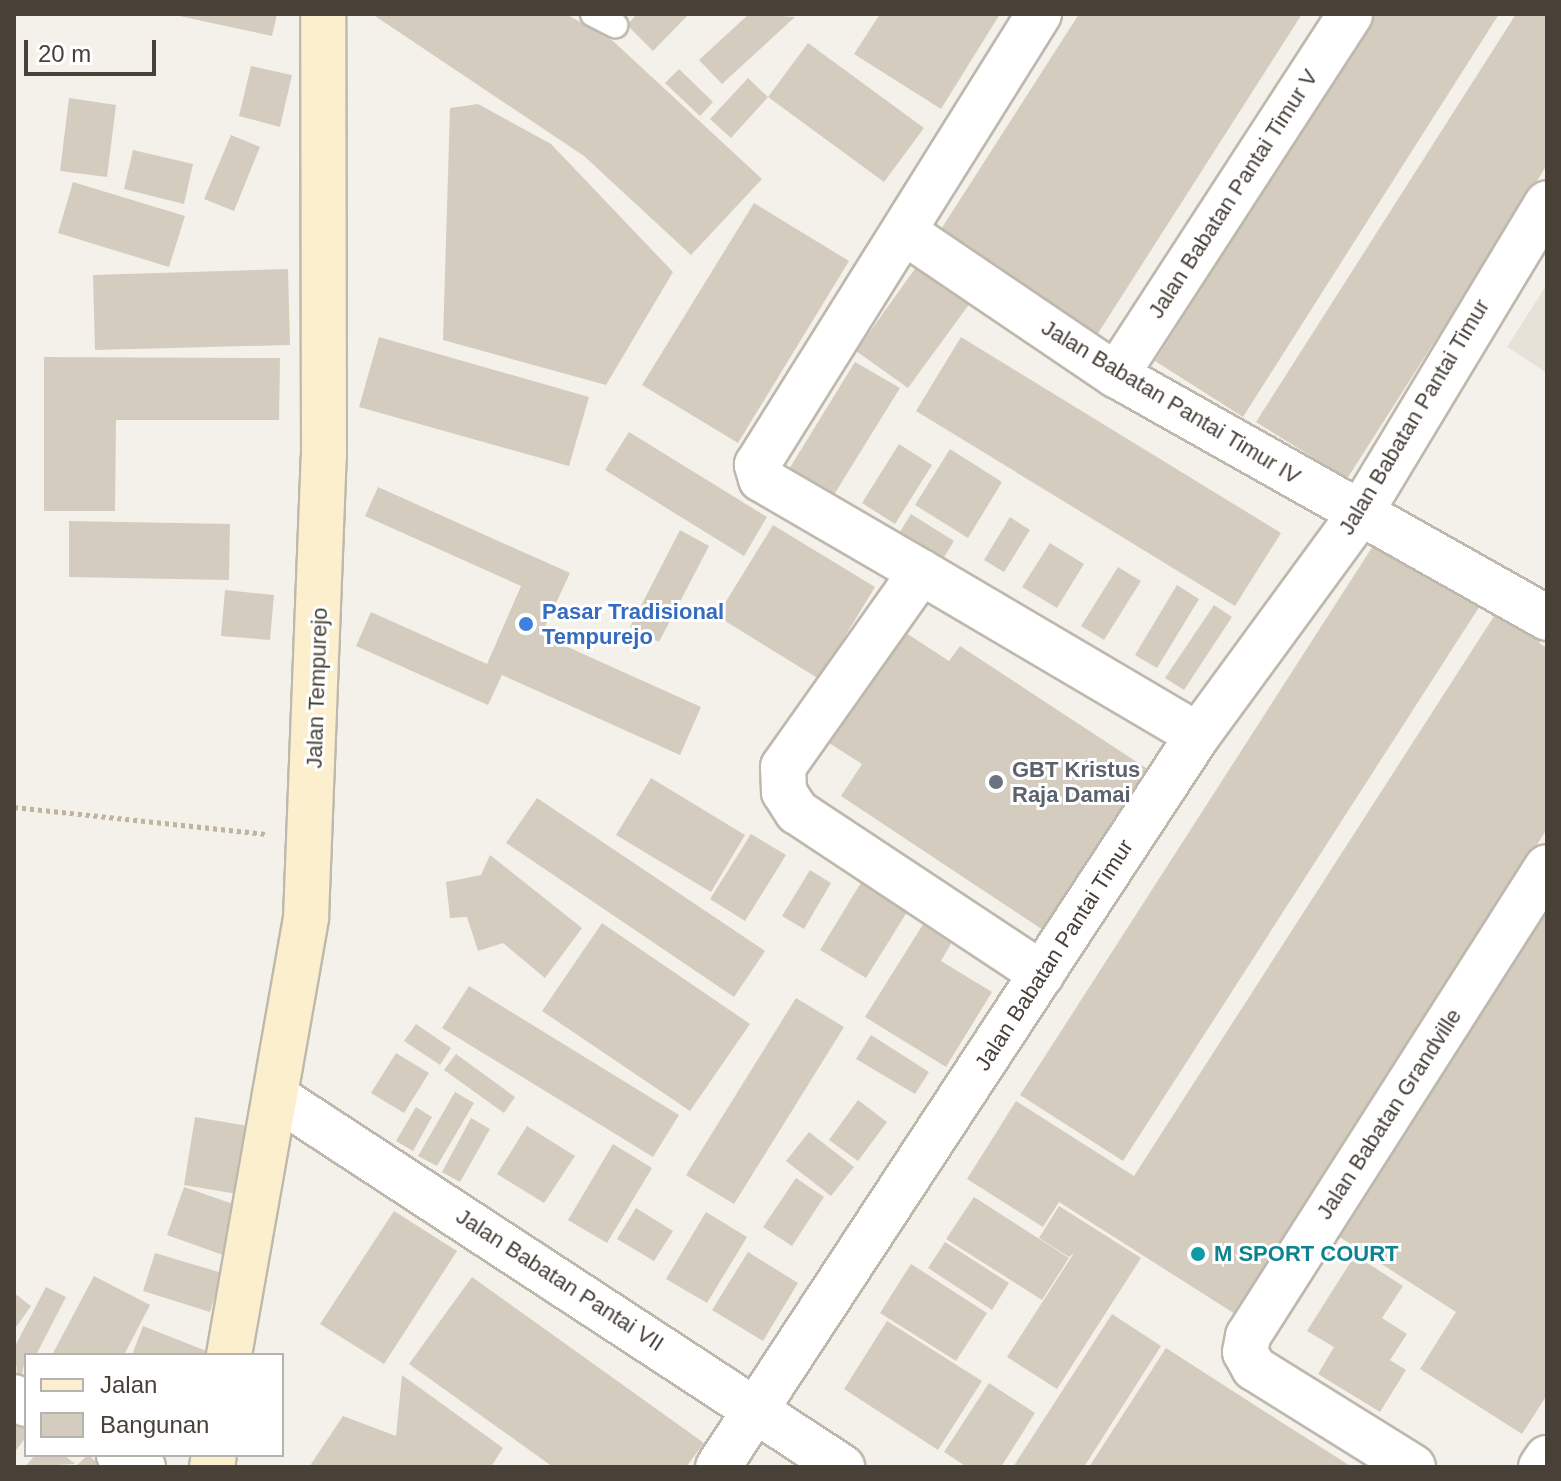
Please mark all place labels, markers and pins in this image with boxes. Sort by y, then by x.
place label: Pasar Tradisional Tempurejo [542,598,724,650]
marker: Pasar Tradisional Tempurejo [517,615,535,633]
place label: GBT Kristus Raja Damai [1012,756,1140,808]
marker: GBT Kristus Raja Damai [987,773,1005,791]
place label: M SPORT COURT [1214,1241,1399,1267]
marker: M SPORT COURT [1189,1245,1207,1263]

